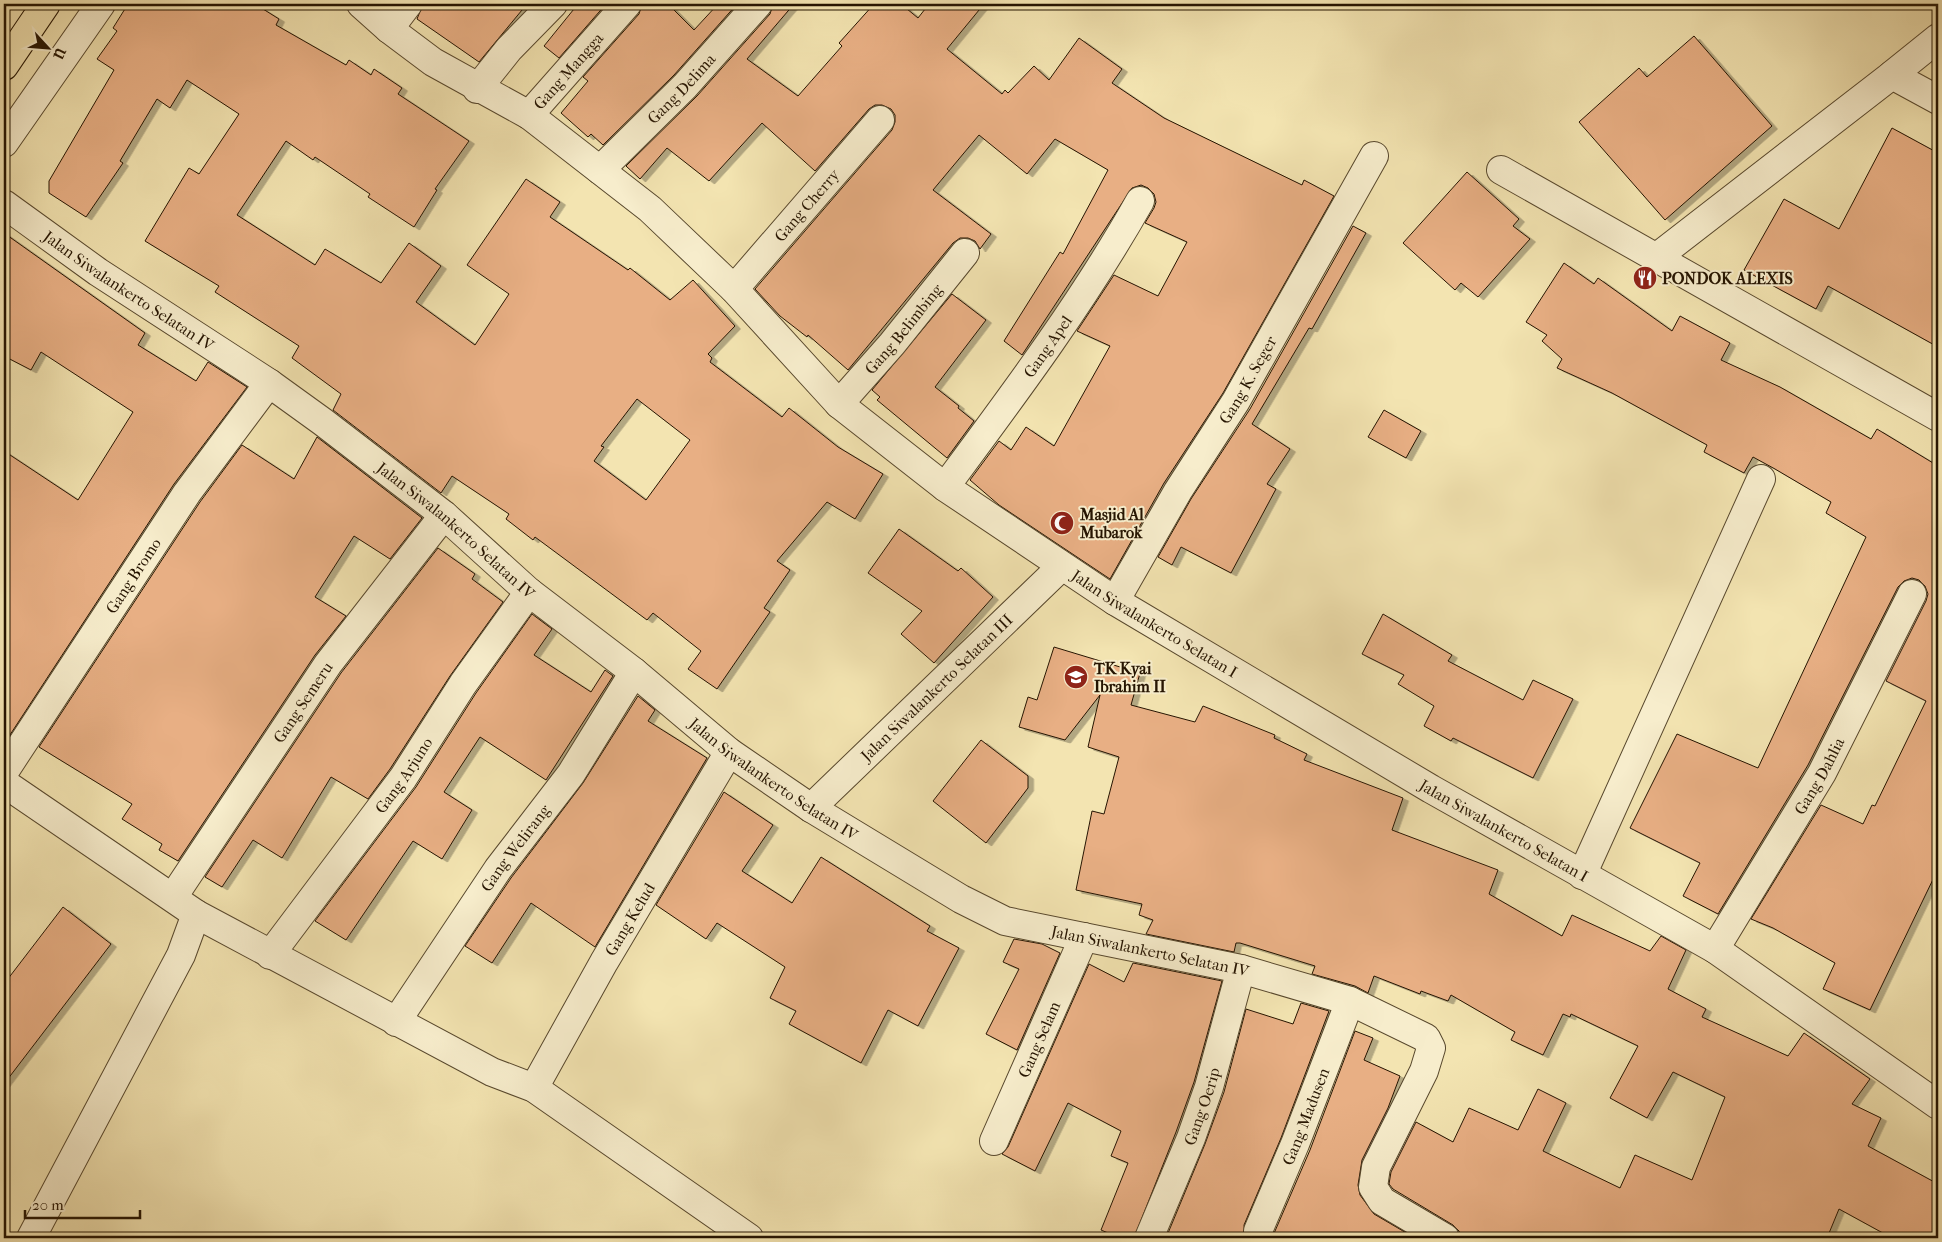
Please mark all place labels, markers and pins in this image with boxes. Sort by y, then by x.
restaurant icon: PONDOK ALEXIS [1632,265,1658,291]
place label: PONDOK ALEXIS [1662,269,1793,288]
place label: Masjid Al Mubarok [1079,505,1144,542]
mosque icon: Masjid Al Mubarok [1049,510,1075,536]
place label: TK Kyai Ibrahim II [1093,659,1166,696]
school or university icon: TK Kyai Ibrahim II [1063,664,1089,690]

